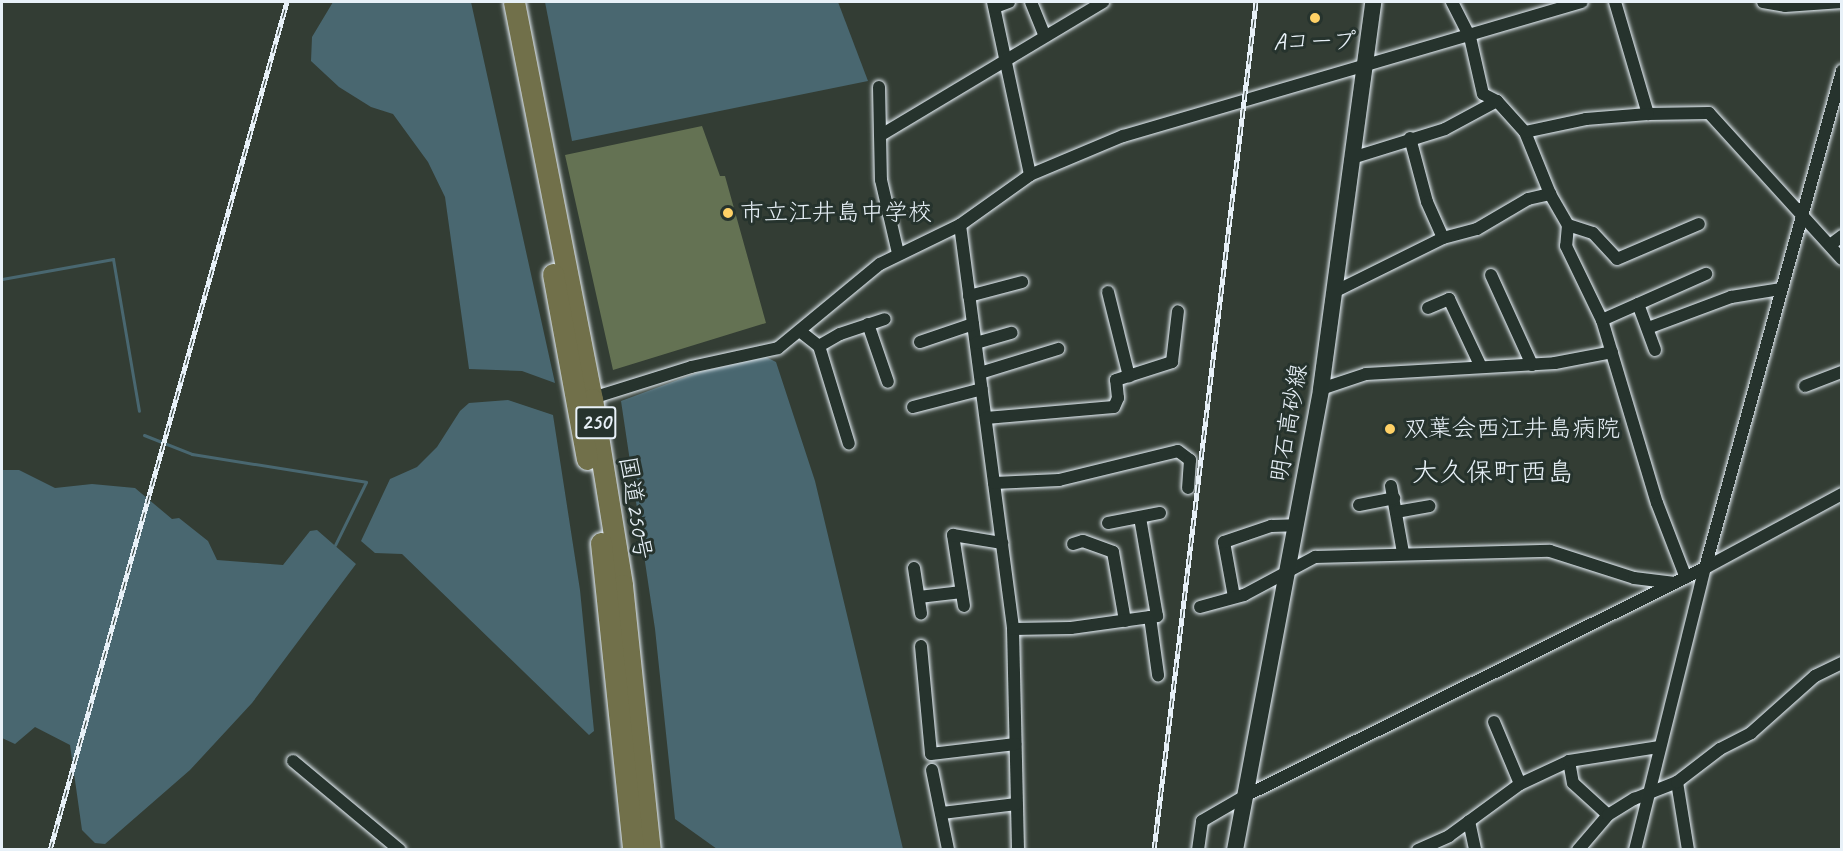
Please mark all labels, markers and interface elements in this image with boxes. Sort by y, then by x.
marker: Aコープ [1308,11,1322,25]
place label: Aコープ [1273,28,1357,56]
place label: 市立江井島中学校 [740,199,932,227]
marker: 市立江井島中学校 [721,206,735,220]
street label: 明石高砂線 [1264,361,1314,485]
road number: 250 [575,404,617,442]
place label: 双葉会西江井島病院 [1404,415,1620,443]
marker: 双葉会西江井島病院 [1381,420,1399,438]
street label: 国道250号 [613,454,657,562]
district label: 大久保町西島 [1412,457,1574,489]

